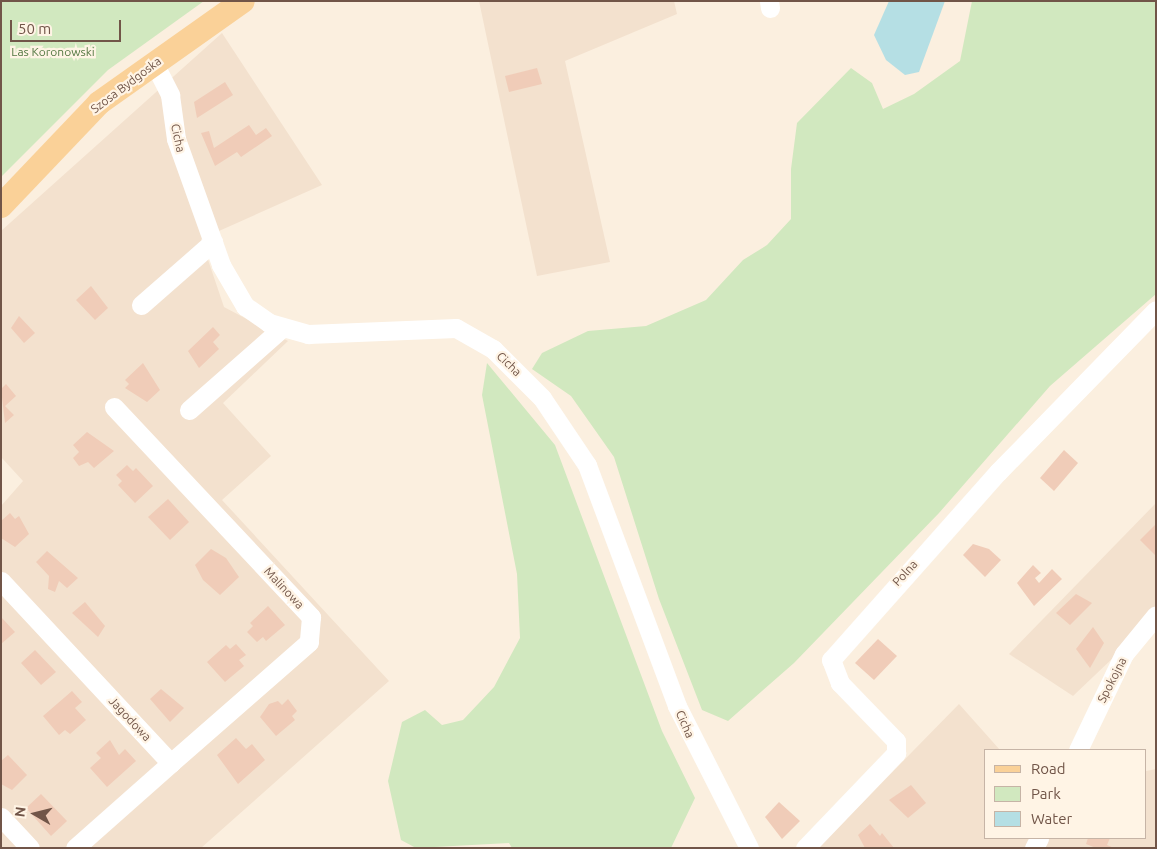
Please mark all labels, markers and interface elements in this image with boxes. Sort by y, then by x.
scale bar [12,10,124,42]
text: 50 m [18,20,51,37]
park label: Las Koronowski [11,45,95,59]
street label: Szosa Bydgoska [88,54,164,116]
street label: Cicha [168,122,188,154]
street label: Cicha [494,349,524,379]
street label: Polna [889,557,921,589]
street label: Malinowa [261,564,307,612]
street label: Spokojna [1094,655,1130,705]
street label: Jagodowa [106,694,154,744]
street label: Cicha [673,708,697,740]
legend [984,749,1147,839]
text: Road [1031,760,1066,777]
text: Park [1031,785,1061,802]
north arrow [10,789,60,839]
text: N [11,806,29,818]
text: Water [1031,810,1072,827]

